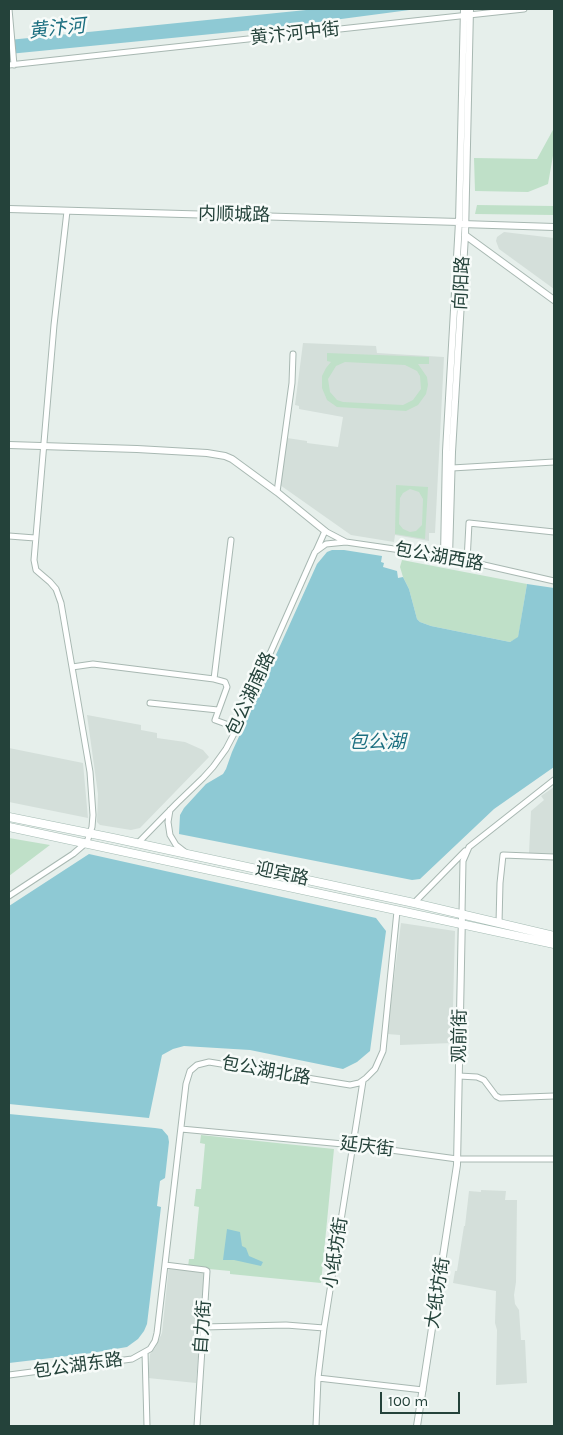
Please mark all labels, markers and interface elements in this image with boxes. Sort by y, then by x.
water label: 黄汴河 [27,15,87,43]
street label: 黄汴河中街 [249,19,341,49]
street label: 内顺城路 [198,204,270,226]
street label: 向阳路 [450,255,474,311]
street label: 包公湖西路 [393,539,485,575]
street label: 包公湖南路 [222,649,280,739]
water label: 包公湖 [349,732,405,754]
street label: 迎宾路 [253,858,311,890]
street label: 观前街 [449,1009,471,1063]
street label: 包公湖北路 [220,1053,312,1089]
street label: 延庆街 [339,1133,395,1161]
street label: 小纸坊街 [320,1216,352,1290]
street label: 大纸坊街 [422,1256,454,1330]
street label: 自力街 [190,1299,216,1355]
street label: 包公湖东路 [32,1349,124,1383]
scale bar [383,1382,463,1414]
text: 100 m [388,1392,428,1410]

